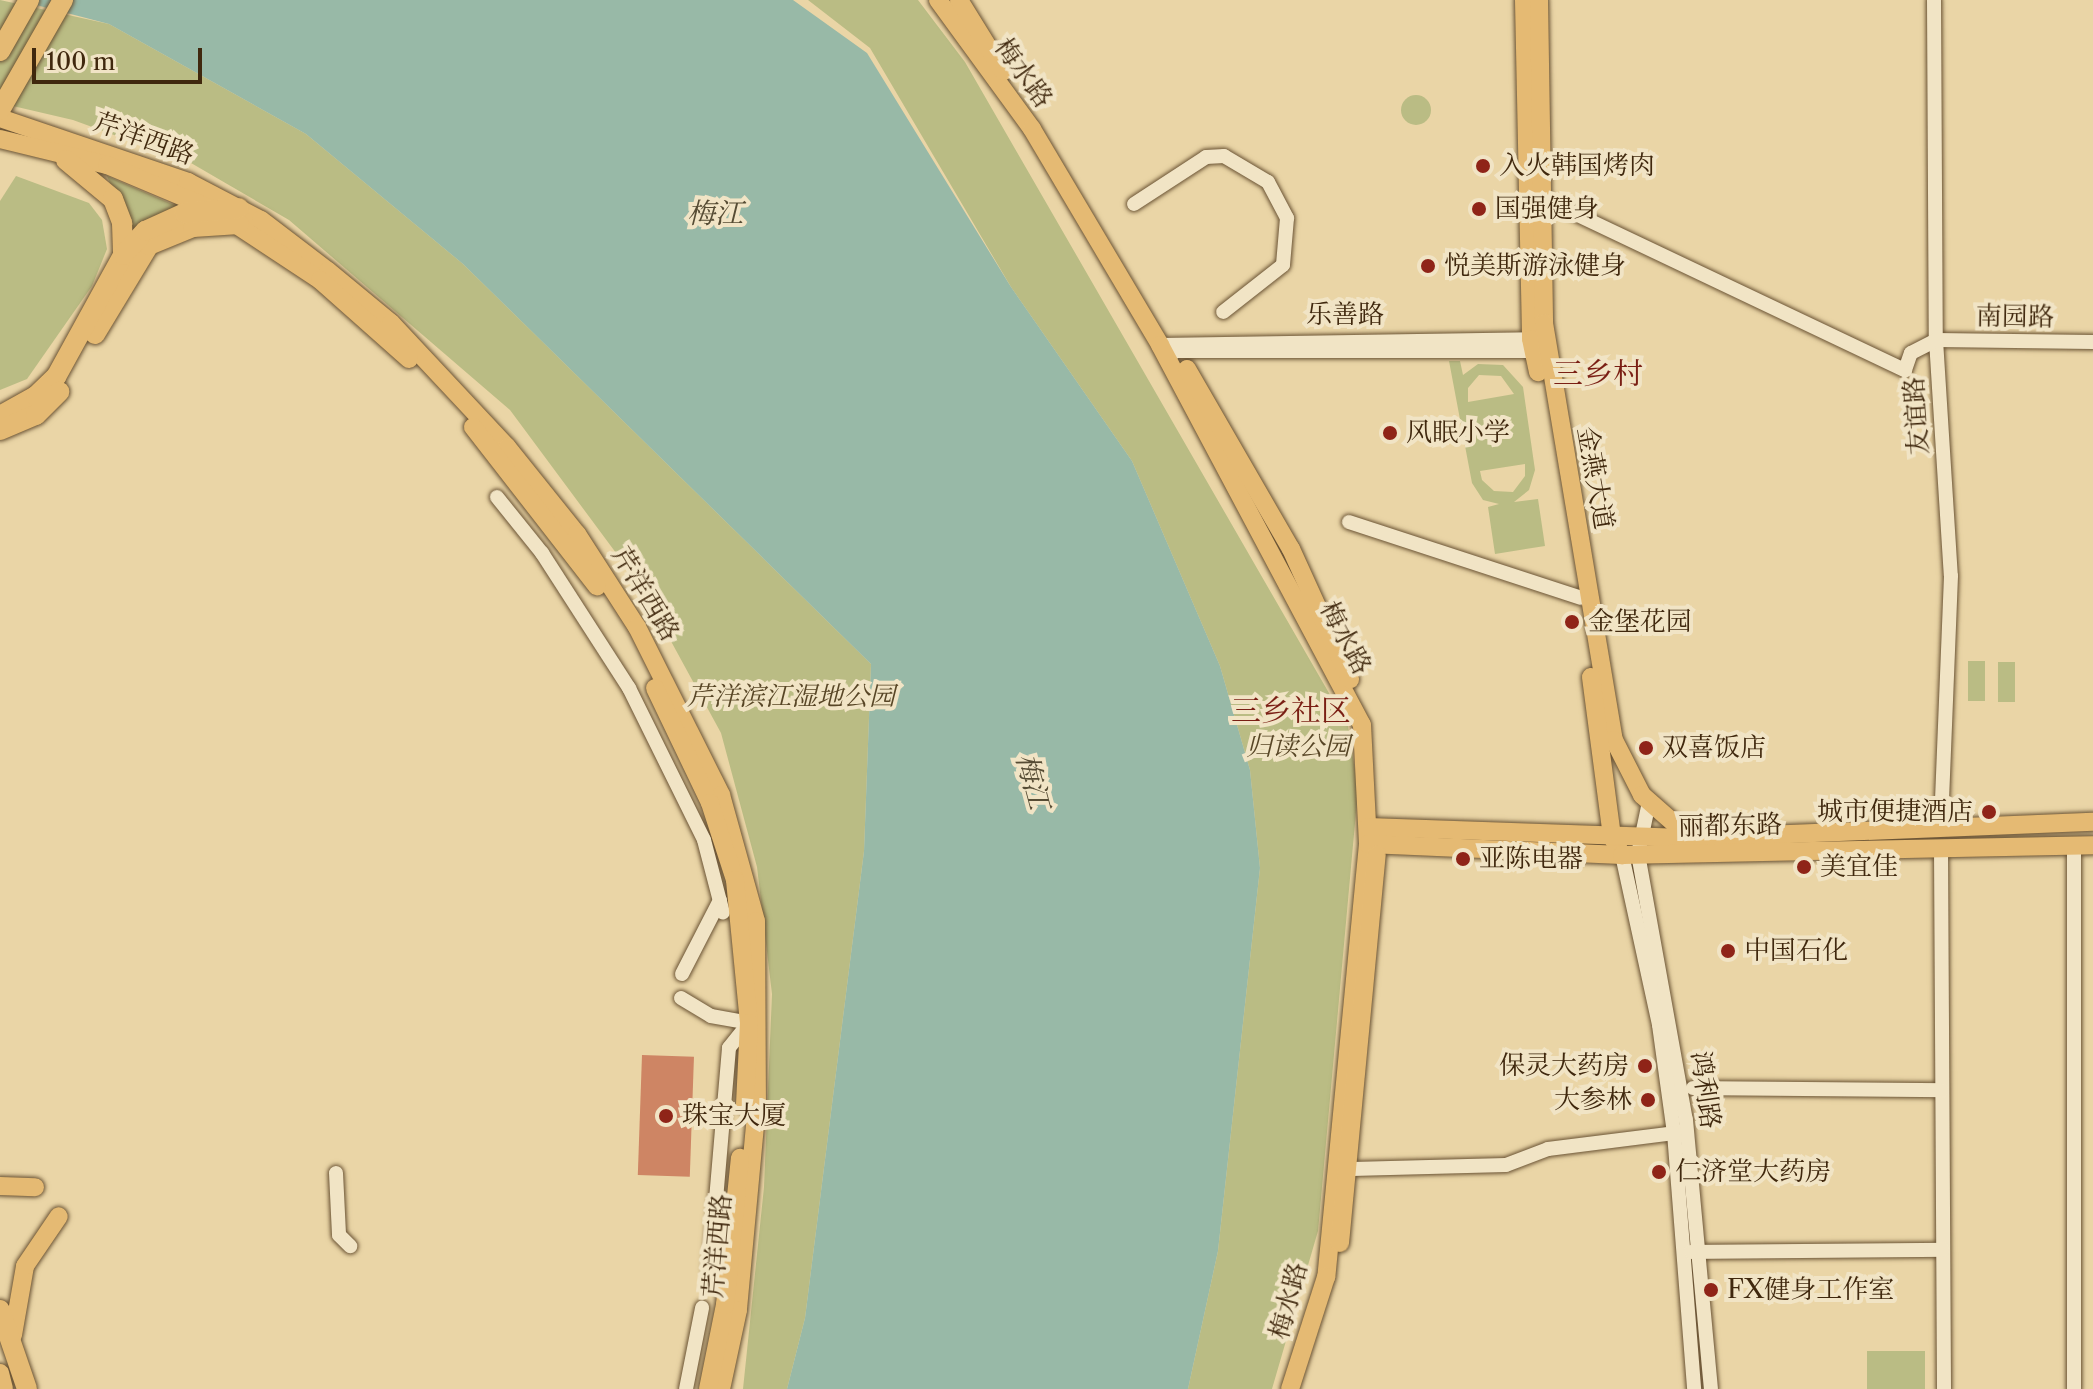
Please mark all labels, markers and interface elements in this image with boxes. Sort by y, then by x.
scale bar [36,32,206,82]
street label: 梅水路 [987,32,1059,114]
text: 100 m [46,47,115,76]
street label: 芹洋西路 [90,107,198,171]
place label: 入火韩国烤肉 [1499,150,1655,182]
marker: 入火韩国烤肉 [1474,157,1492,175]
place label: 国强健身 [1495,193,1599,225]
water label: 梅江 [687,196,743,230]
marker: 国强健身 [1470,200,1488,218]
place label: 悦美斯游泳健身 [1444,250,1626,282]
marker: 悦美斯游泳健身 [1419,257,1437,275]
street label: 乐善路 [1306,299,1384,331]
street label: 南园路 [1976,301,2054,333]
district label: 三乡村 [1553,356,1643,392]
street label: 友谊路 [1899,376,1935,456]
place label: 风眠小学 [1406,417,1510,449]
marker: 风眠小学 [1381,424,1399,442]
street label: 金燕大道 [1571,424,1619,532]
street label: 芹洋西路 [605,541,685,647]
street label: 梅水路 [1313,596,1377,680]
place label: 金堡花园 [1588,606,1692,638]
marker: 金堡花园 [1563,613,1581,631]
park label: 芹洋滨江湿地公园 [687,681,895,713]
district label: 三乡社区 [1231,693,1351,729]
park label: 归读公园 [1246,731,1350,763]
place label: 双喜饭店 [1662,732,1766,764]
marker: 双喜饭店 [1637,739,1655,757]
water label: 梅江 [1010,750,1056,812]
place label: 城市便捷酒店 [1817,796,1973,828]
marker: 城市便捷酒店 [1980,803,1998,821]
street label: 丽都东路 [1678,809,1782,843]
place label: 亚陈电器 [1479,843,1583,875]
marker: 亚陈电器 [1454,850,1472,868]
place label: 美宜佳 [1820,851,1898,883]
marker: 美宜佳 [1795,858,1813,876]
place label: 中国石化 [1744,935,1848,967]
marker: 中国石化 [1719,942,1737,960]
street label: 鸿利路 [1684,1049,1726,1131]
place label: 保灵大药房 [1499,1050,1629,1082]
marker: 保灵大药房 [1636,1057,1654,1075]
place label: 大参林 [1554,1084,1632,1116]
marker: 大参林 [1639,1091,1657,1109]
place label: 珠宝大厦 [682,1100,786,1132]
marker: 珠宝大厦 [657,1107,675,1125]
place label: 仁济堂大药房 [1675,1156,1831,1188]
marker: 仁济堂大药房 [1650,1163,1668,1181]
street label: 芹洋西路 [698,1193,738,1299]
street label: 梅水路 [1264,1259,1314,1343]
place label: FX健身工作室 [1727,1274,1894,1306]
marker: FX健身工作室 [1702,1281,1720,1299]

